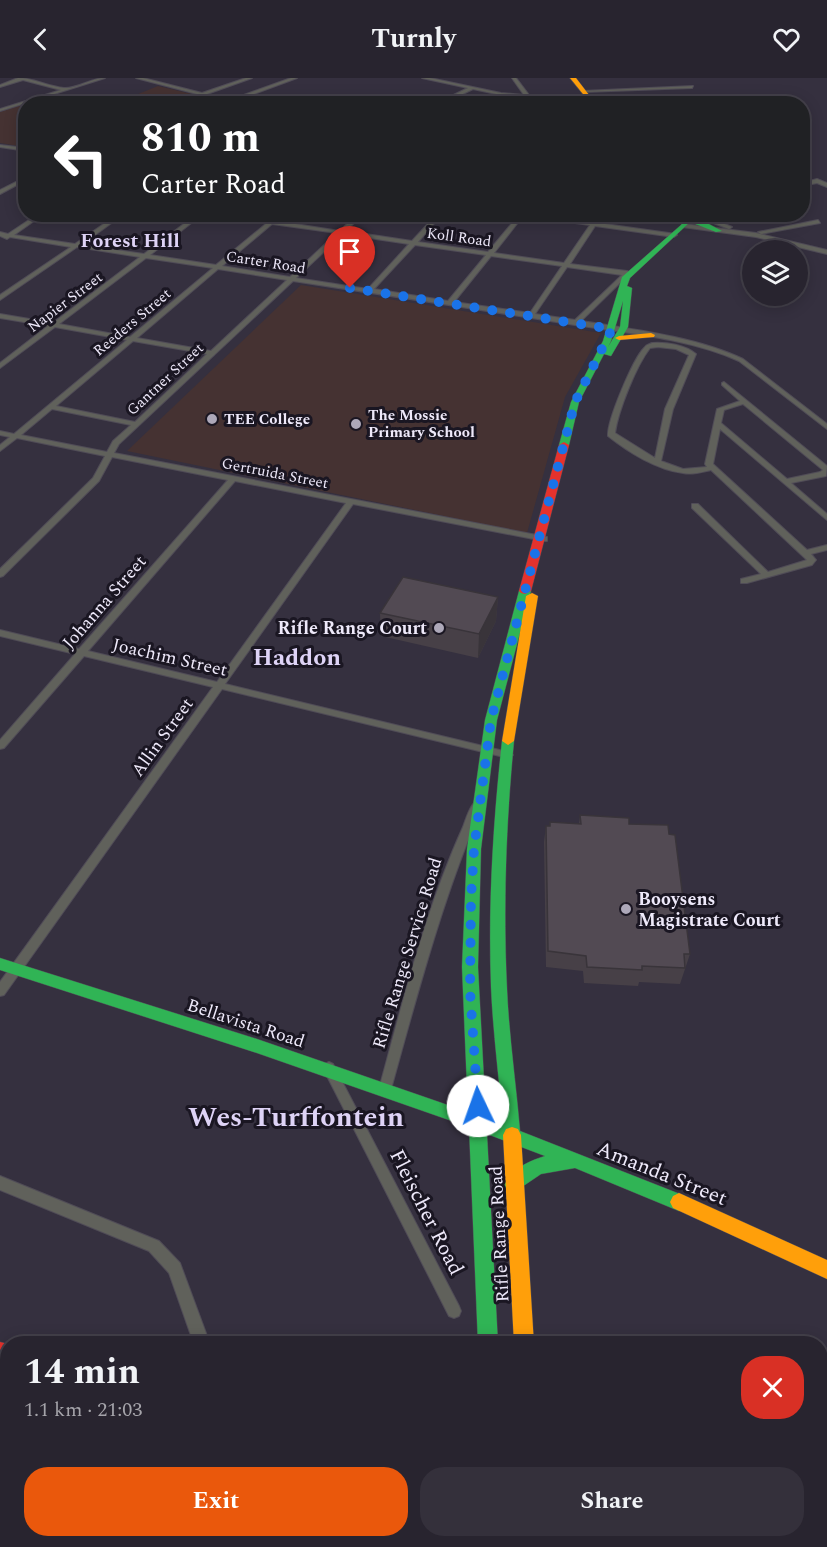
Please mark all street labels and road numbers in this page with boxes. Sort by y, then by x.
street label: Koll Road [425,222,493,253]
street label: Carter Road [224,245,307,280]
street label: Napier Street [23,267,108,338]
street label: Reeders Street [88,283,176,362]
street label: Gantner Street [122,337,209,421]
street label: Gertruida Street [220,452,330,495]
street label: Johanna Street [56,549,153,655]
street label: Joachim Street [110,631,230,684]
street label: Allin Street [125,692,200,782]
street label: Rifle Range Service Road [366,854,449,1052]
street label: Bellavista Road [184,992,308,1055]
street label: Amanda Street [591,1133,732,1215]
street label: Fleischer Road [381,1144,472,1281]
street label: Rifle Range Road [482,1165,517,1303]

